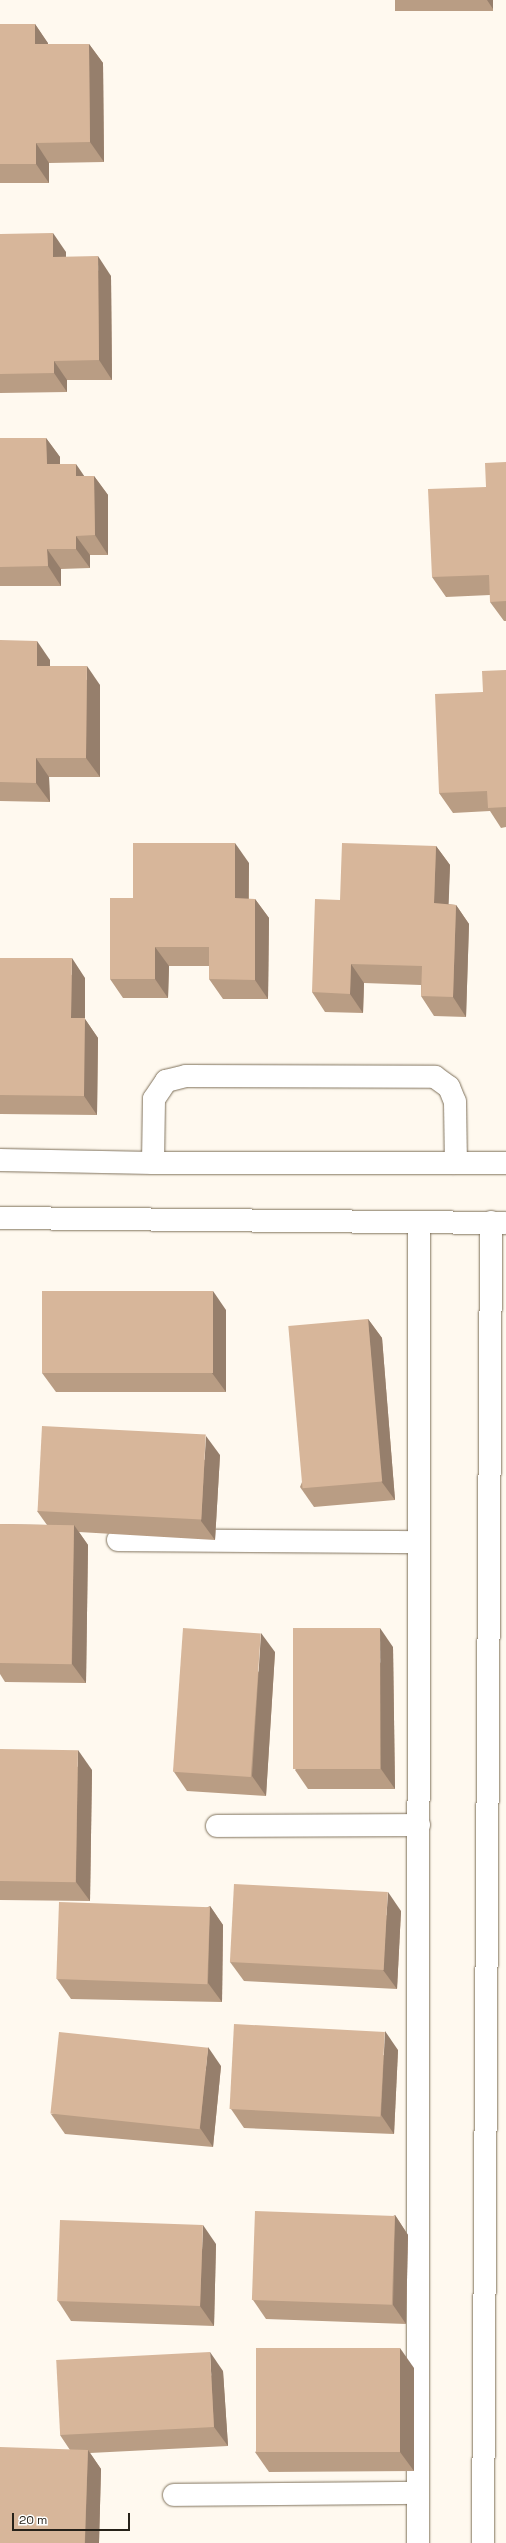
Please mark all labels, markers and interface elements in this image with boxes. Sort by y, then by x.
scale bar [14,2505,132,2531]
text: 20 m [19,2512,47,2528]

